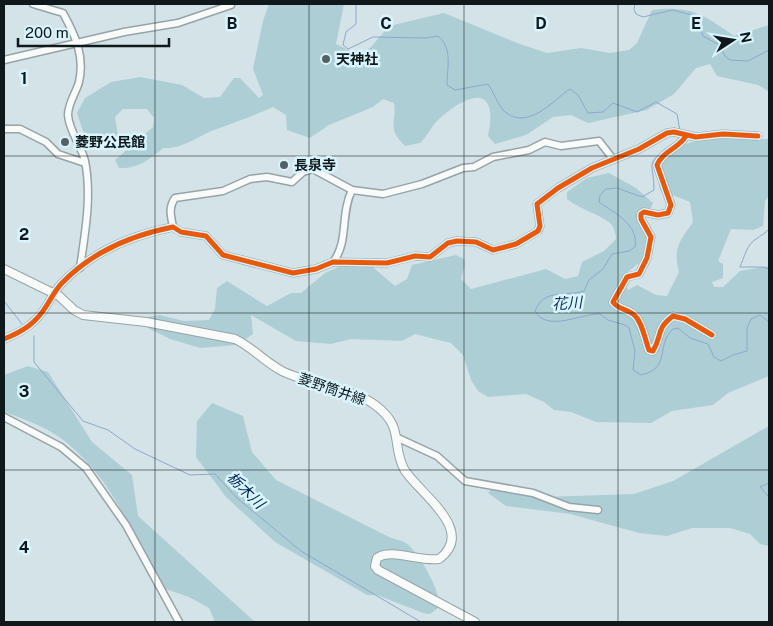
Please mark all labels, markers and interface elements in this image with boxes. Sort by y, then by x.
text: B [227,14,238,33]
text: C [380,14,392,33]
text: D [535,14,547,33]
text: E [691,14,701,33]
scale bar [18,15,169,47]
north arrow [708,15,758,65]
text: 200 m [25,24,69,41]
text: N [737,30,755,44]
place label: 天神社 [336,51,378,67]
marker: 天神社 [320,53,332,65]
text: 1 [21,69,27,88]
place label: 菱野公民館 [75,134,145,150]
marker: 菱野公民館 [59,136,71,148]
place label: 長泉寺 [294,157,336,173]
marker: 長泉寺 [278,159,290,171]
text: 2 [19,225,29,244]
water label: 花川 [551,293,585,313]
street label: 菱野筒井線 [296,370,368,408]
text: 3 [19,382,29,401]
water label: 栃木川 [224,468,270,513]
text: 4 [19,538,30,557]

